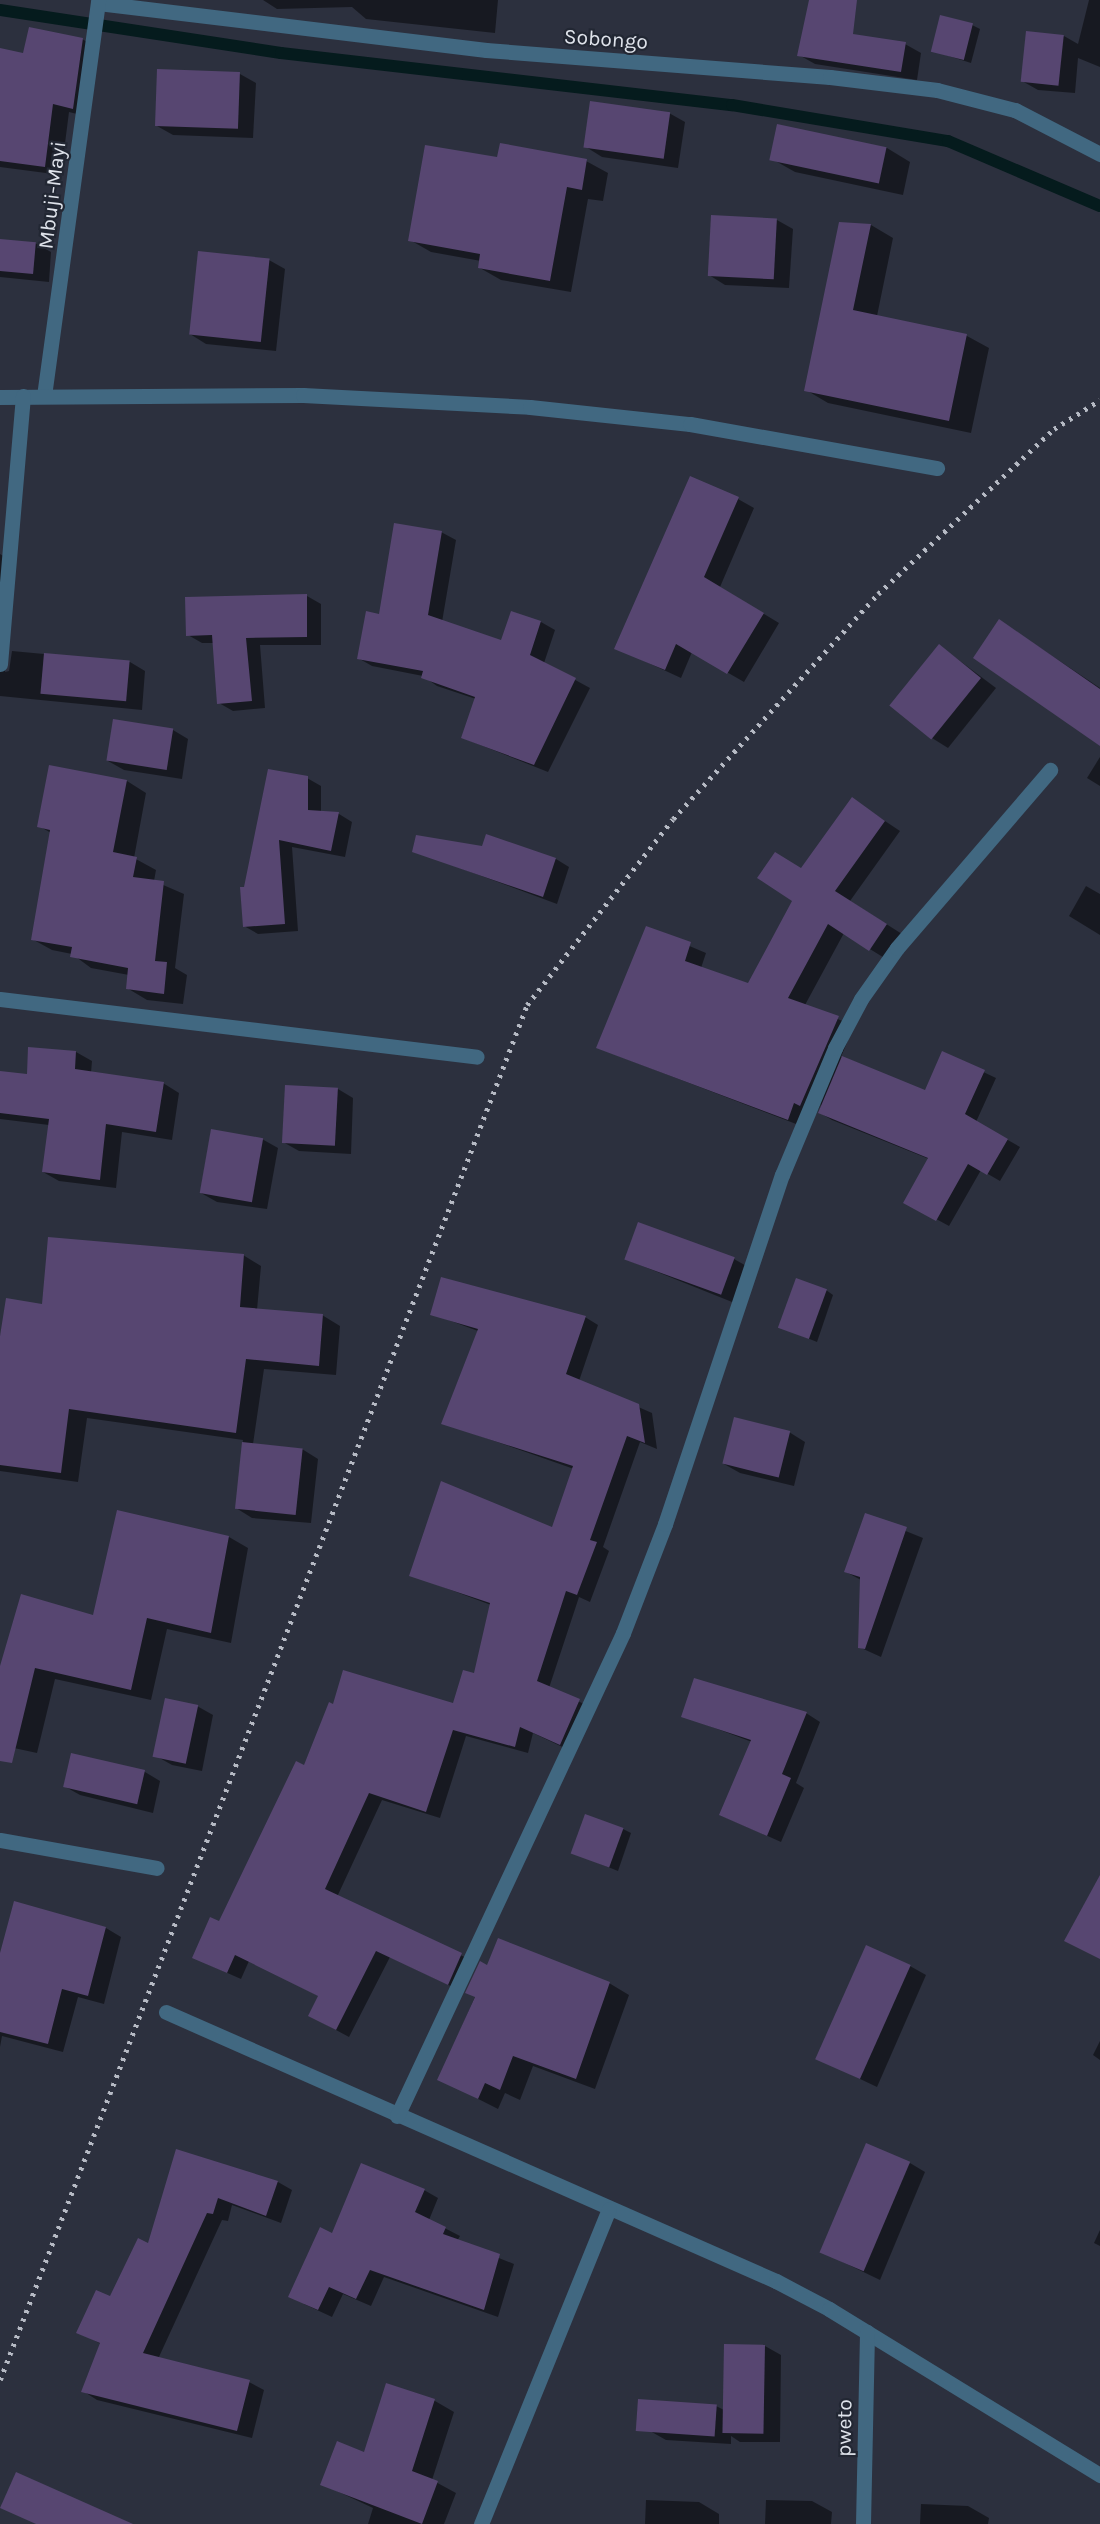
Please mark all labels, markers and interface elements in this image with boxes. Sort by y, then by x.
street label: Sobongo [563,23,649,55]
street label: Mbuji-Mayi [33,140,71,250]
street label: pweto [831,2399,857,2457]

